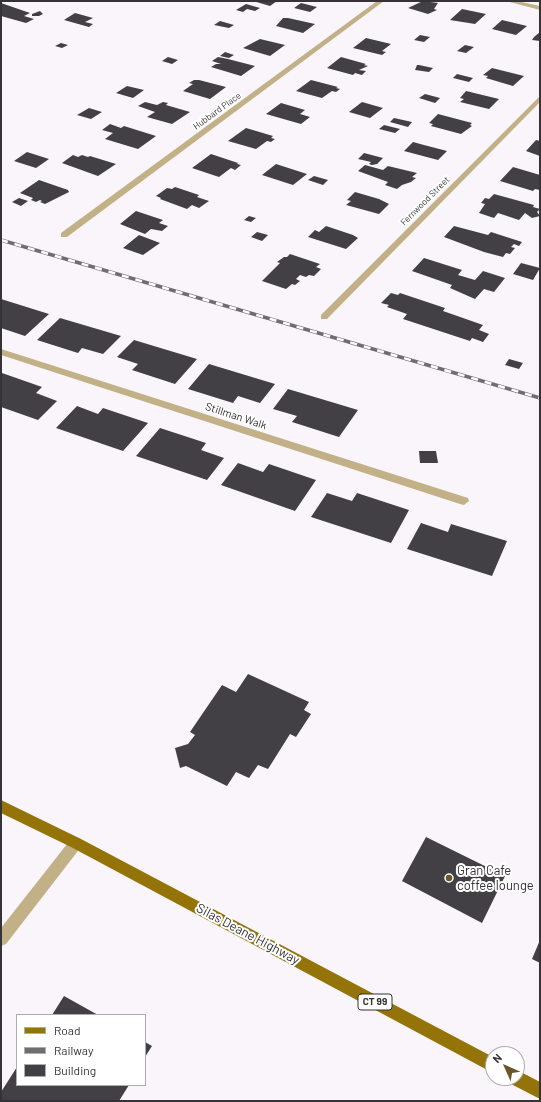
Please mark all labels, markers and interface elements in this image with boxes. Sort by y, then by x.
street label: Hubbard Place [191,90,243,132]
street label: Fernwood Street [398,174,452,228]
street label: Stillman Walk [204,400,268,432]
place label: Gran Cafe coffee lounge [457,863,534,894]
marker: Gran Cafe coffee lounge [444,873,454,883]
street label: Silas Deane Highway [194,900,302,968]
road number: CT 99 [358,994,392,1010]
legend [16,1014,146,1086]
text: Road [54,1023,81,1037]
text: Railway [54,1043,93,1057]
north arrow [485,1046,525,1086]
text: N [490,1051,504,1065]
text: Building [54,1063,96,1077]

